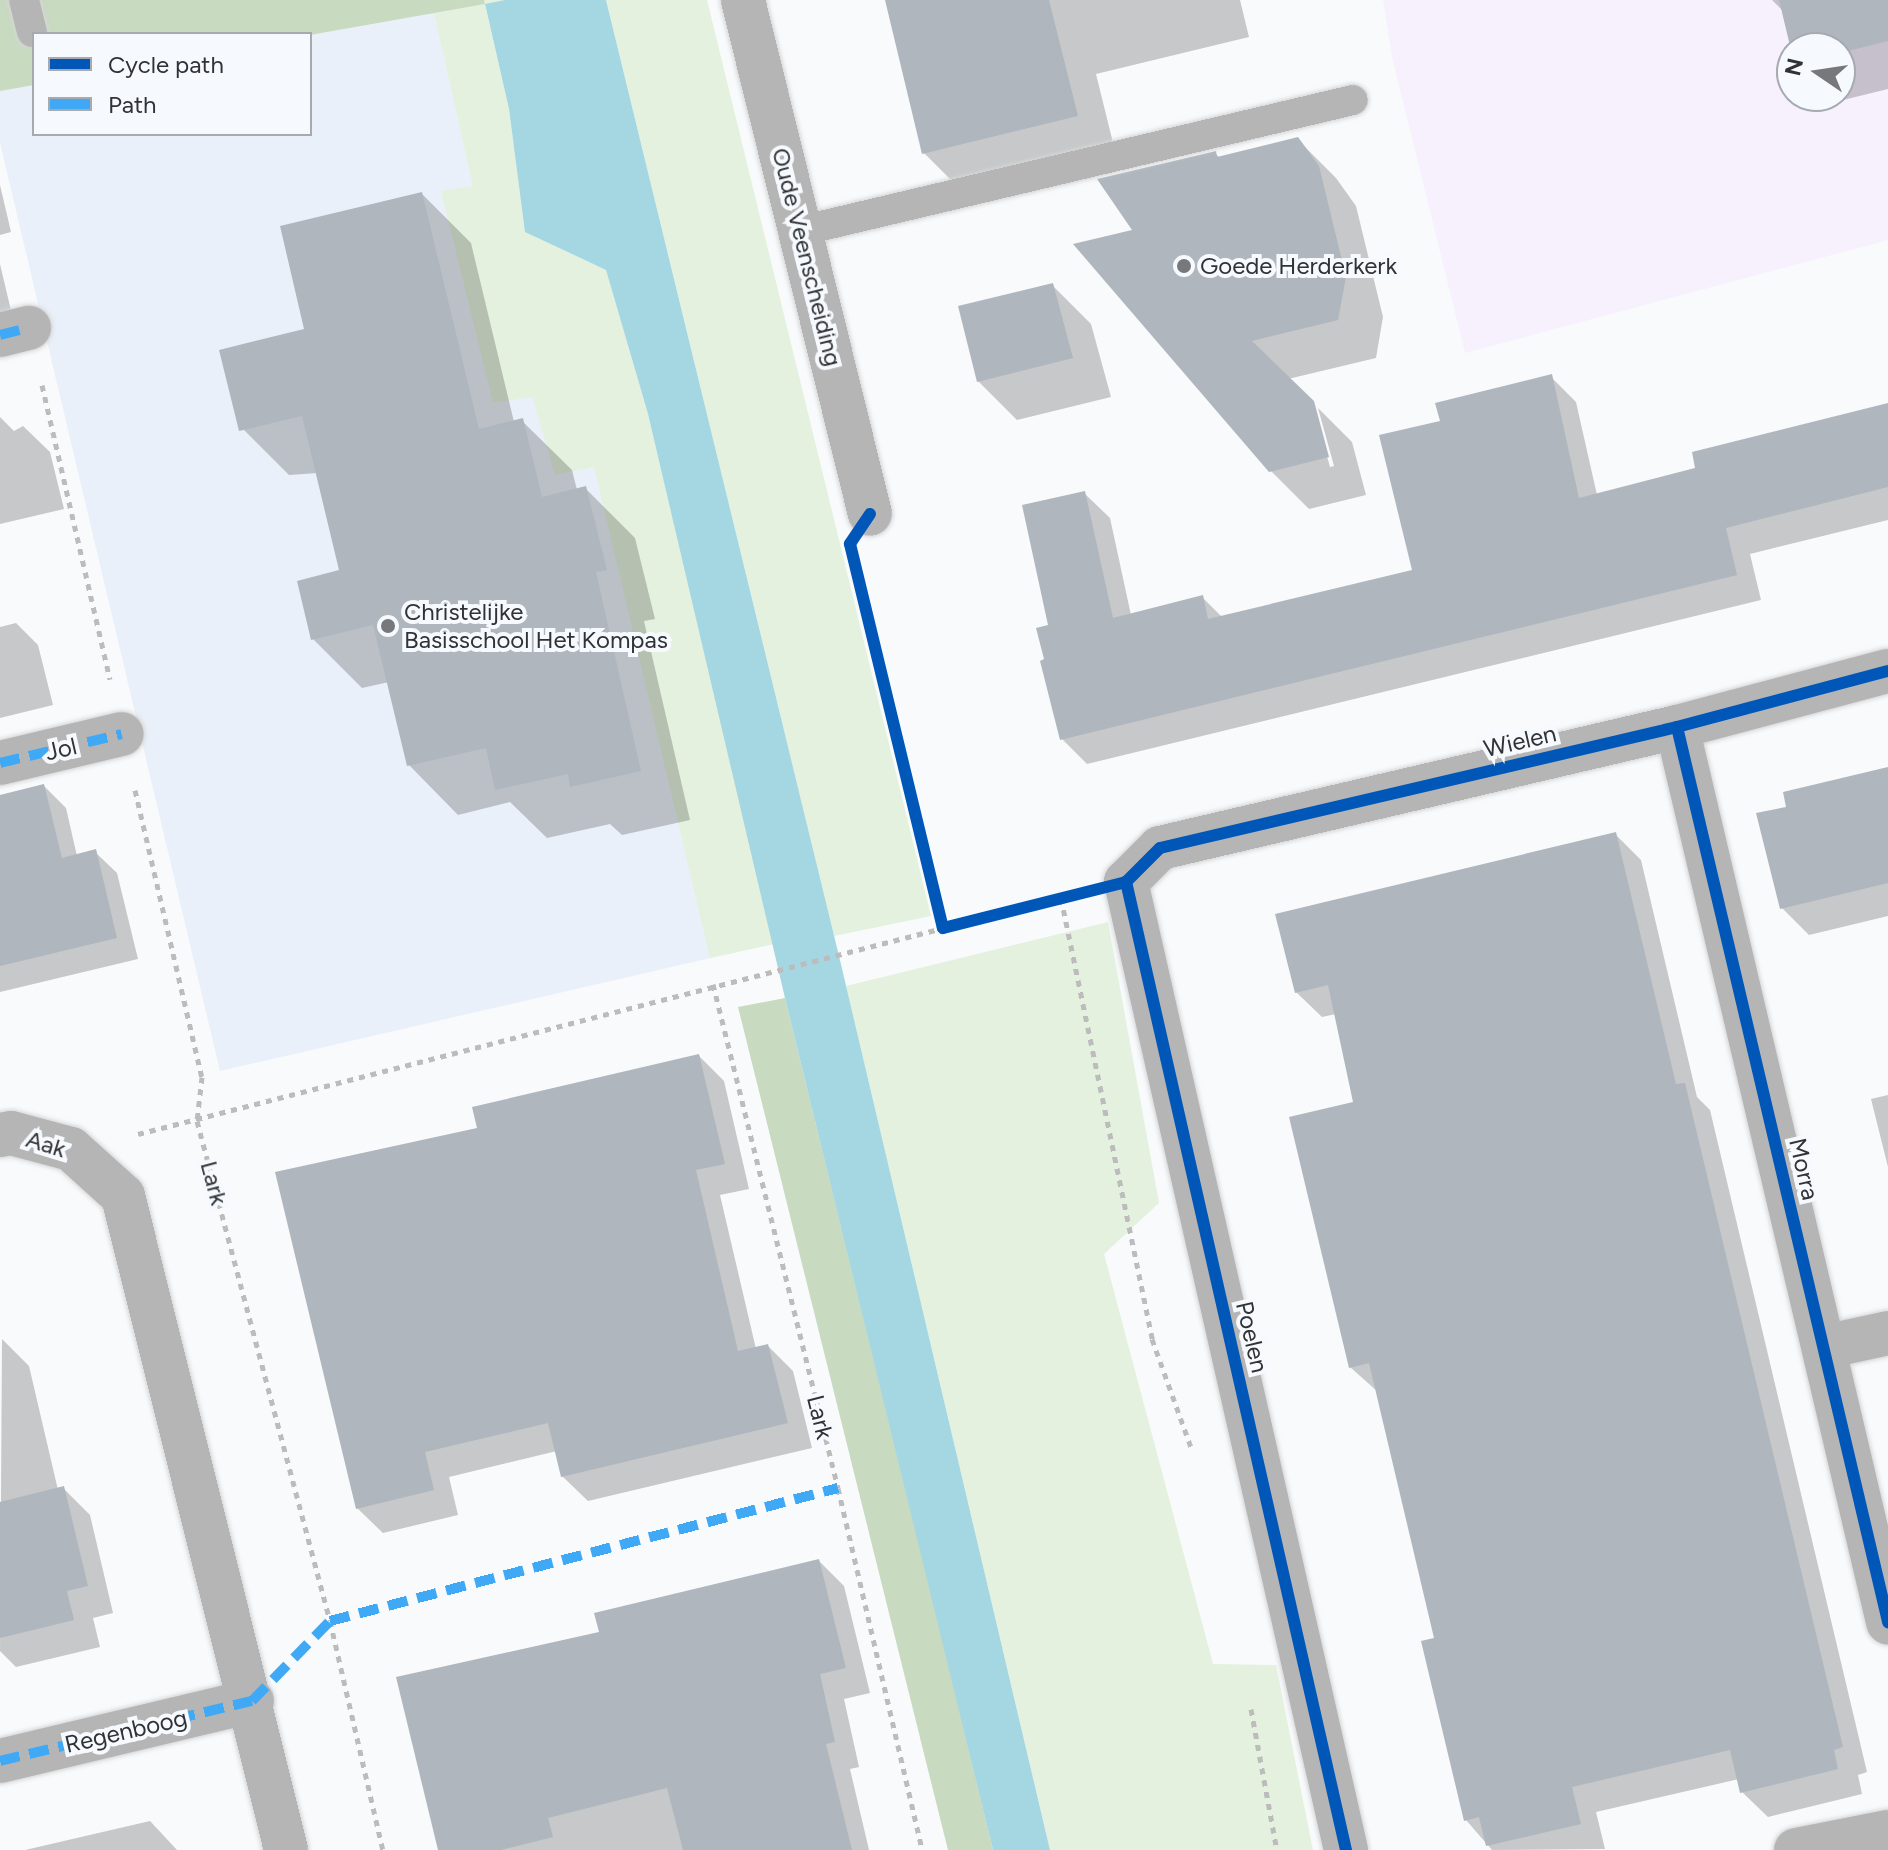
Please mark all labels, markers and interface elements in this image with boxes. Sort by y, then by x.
legend [32,32,312,136]
north arrow [1776,32,1856,112]
text: Cycle path [108,50,224,79]
text: N [1779,56,1809,78]
text: Path [108,90,156,119]
street label: Oude Veenscheiding [766,145,848,369]
place label: Goede Herderkerk [1200,252,1397,280]
marker: Goede Herderkerk [1175,257,1193,275]
place label: Christelijke Basisschool Het Kompas [404,598,668,654]
marker: Christelijke Basisschool Het Kompas [379,617,397,635]
street label: Wielen [1481,719,1559,763]
street label: Jol [42,731,80,767]
street label: Aak [23,1124,69,1164]
street label: Morra [1783,1135,1825,1203]
street label: Lark [194,1158,234,1208]
street label: Poelen [1230,1298,1274,1376]
street label: Lark [801,1392,839,1442]
street label: Regenboog [62,1703,190,1759]

